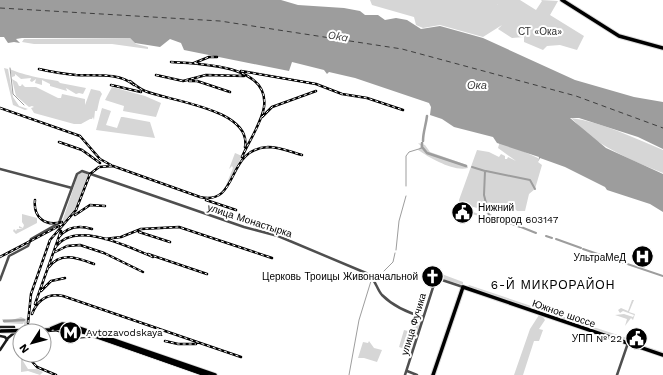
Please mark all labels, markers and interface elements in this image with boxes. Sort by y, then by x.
park label: СТ «Ока» [518,26,562,37]
water label: Oka [327,28,349,45]
water label: Ока [467,79,487,92]
public building icon: Нижний Новгород 603147 [449,200,475,226]
street label: улица Монастырка [206,202,294,240]
place label: Нижний Новгород 603147 [478,202,559,225]
hospital icon: УльтраМеД [629,244,655,270]
place label: УльтраМеД [574,252,626,263]
church icon: Церковь Троицы Живоначальной [420,263,446,289]
place label: Церковь Троицы Живоначальной [262,271,418,282]
district label: 6-Й МИКРОРАЙОН [491,277,615,292]
street label: улица Фучика [399,291,428,357]
street label: Южное шоссе [531,298,597,330]
metro station icon: Avtozavodskaya [58,319,84,345]
north arrow [12,323,52,363]
public building icon: УПП № 22 [624,325,650,351]
place label: Avtozavodskaya [86,327,163,338]
place label: УПП № 22 [572,333,622,344]
text: N [17,341,32,356]

